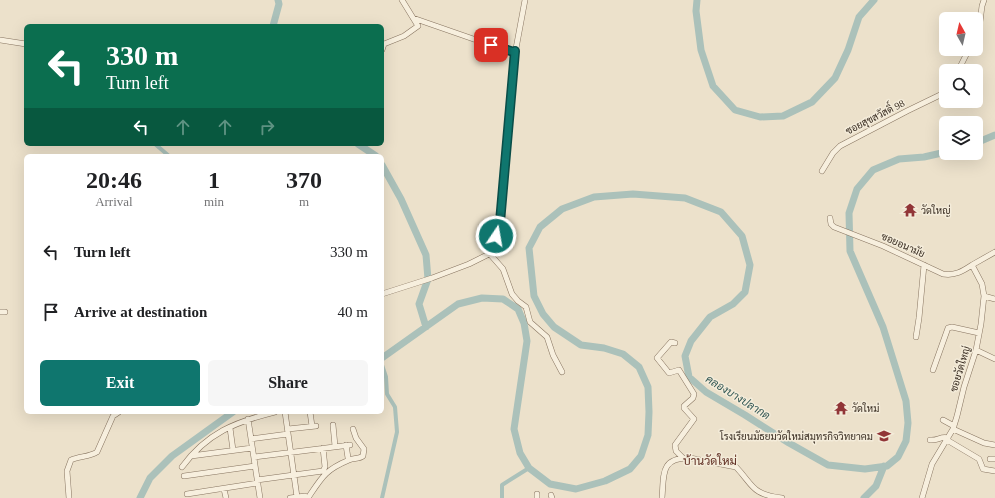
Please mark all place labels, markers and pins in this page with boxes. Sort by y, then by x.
pin [474,28,508,62]
temple icon: วัดใหญ่ [902,202,918,218]
place label: วัดใหญ่ [921,204,950,217]
temple icon: วัดใหม่ [833,400,849,416]
place label: วัดใหม่ [852,402,879,414]
school or university icon: โรงเรียนมัธยมวัดใหม่สมุทรกิจวิทยาคม [876,428,892,444]
place label: โรงเรียนมัธยมวัดใหม่สมุทรกิจวิทยาคม [719,430,873,444]

